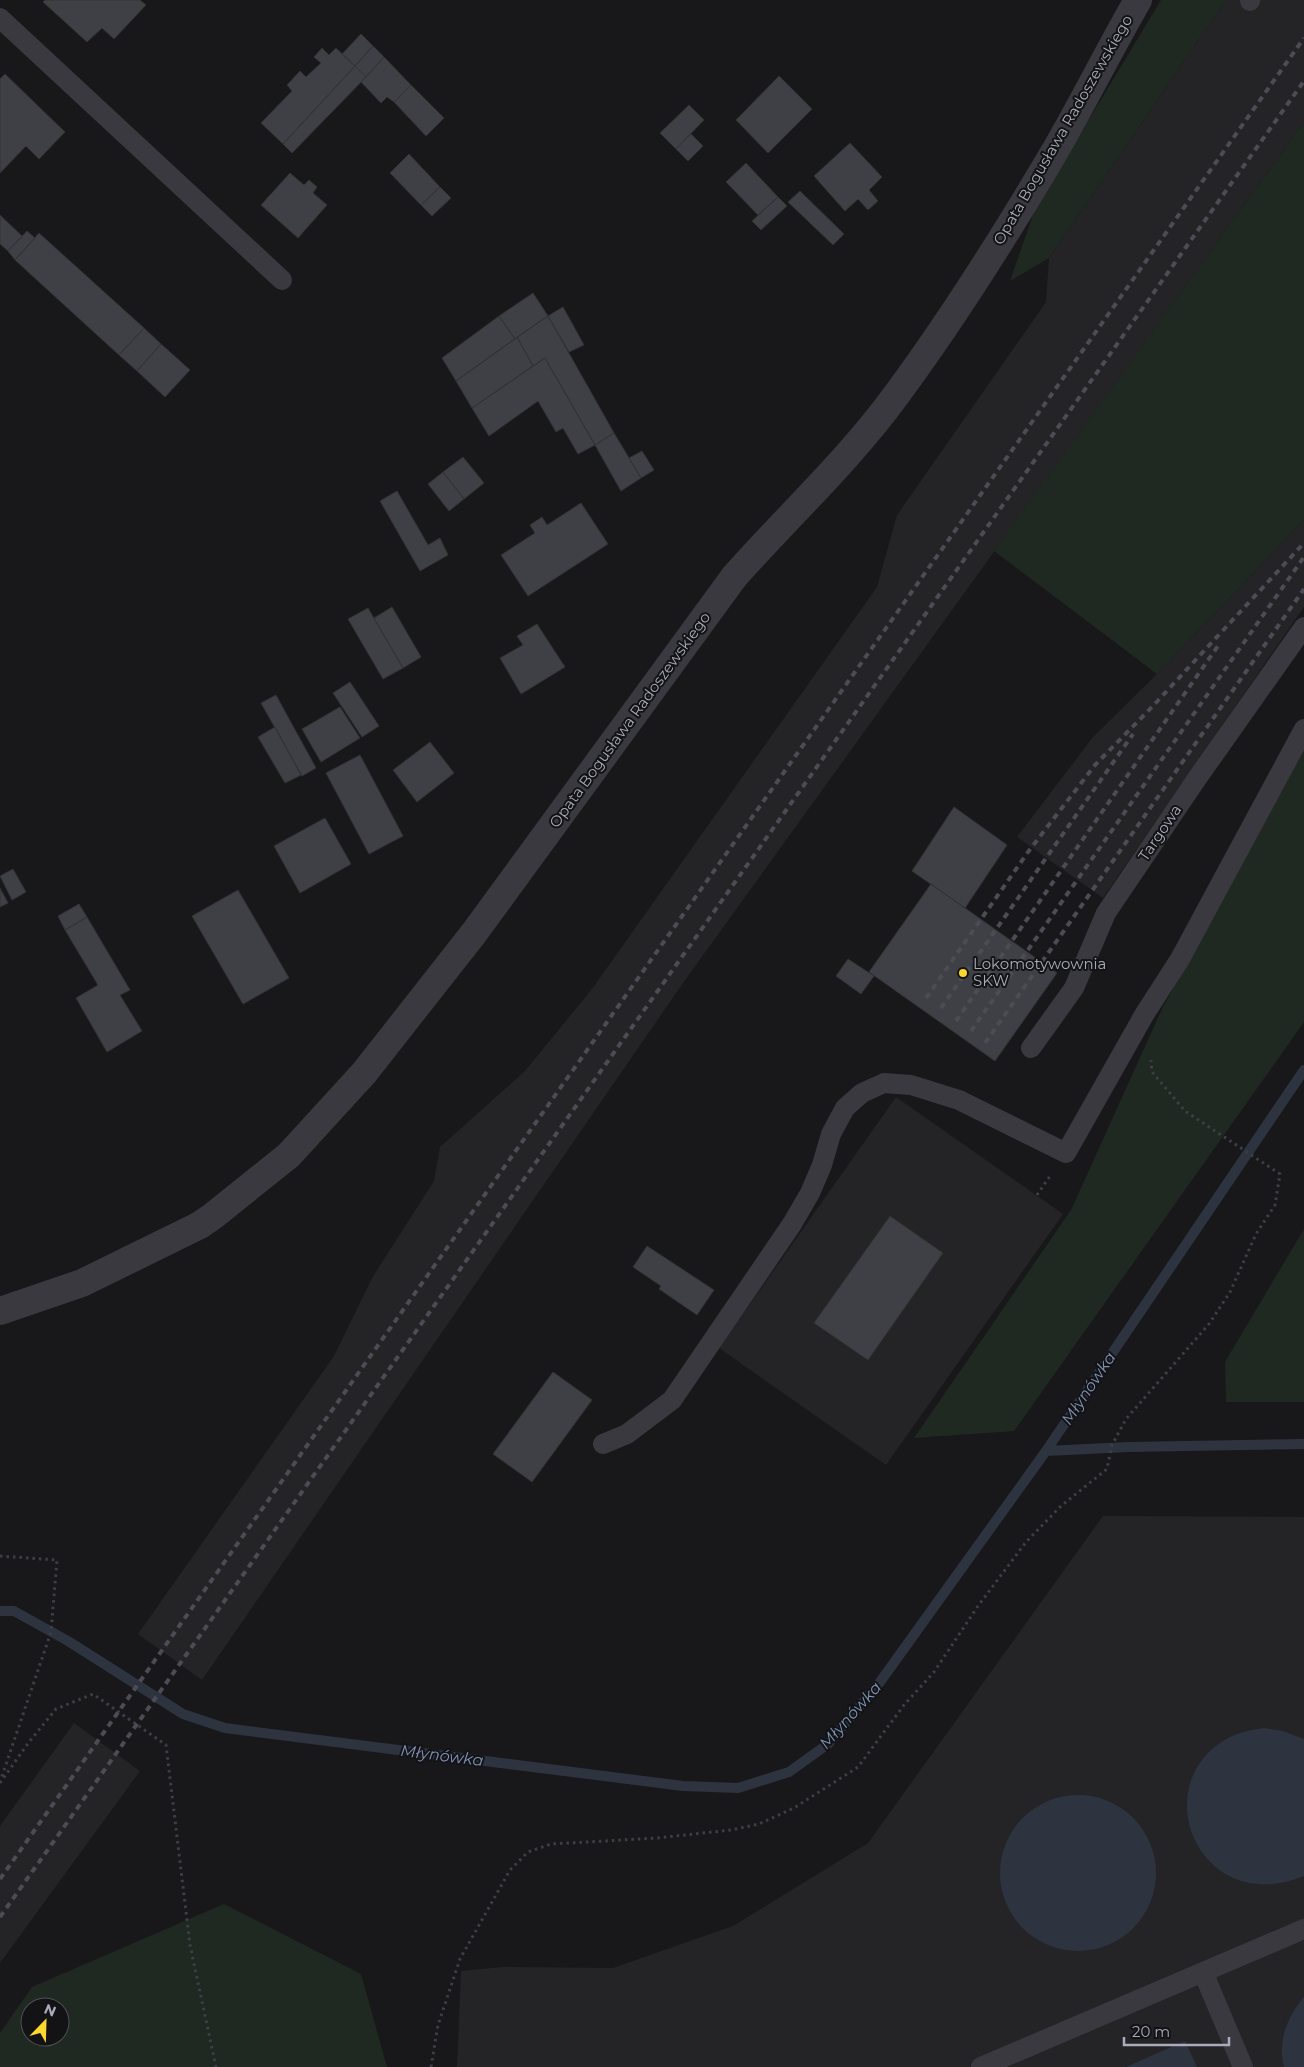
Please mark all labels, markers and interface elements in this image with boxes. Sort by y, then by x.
street label: Opata Bogusława Radoszewskiego [989,11,1136,248]
street label: Opata Bogusława Radoszewskiego [545,608,714,831]
street label: Targowa [1134,801,1185,865]
place label: Lokomotywownia SKW [973,954,1106,990]
marker: Lokomotywownia SKW [957,967,969,979]
water label: Młynówka [1057,1348,1120,1428]
water label: Młynówka [815,1678,885,1753]
water label: Młynówka [399,1741,485,1770]
north arrow [20,1997,70,2047]
text: N [41,2000,59,2021]
scale bar [1124,2014,1229,2046]
text: 20 m [1132,2022,1170,2041]

